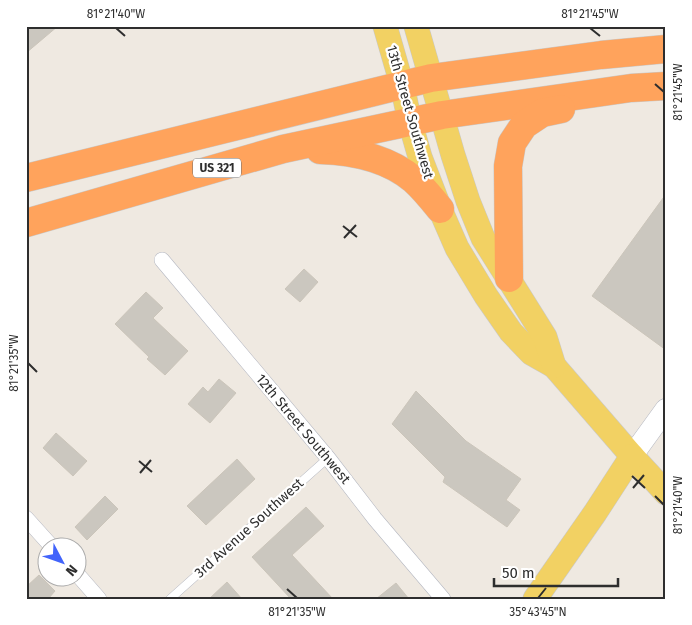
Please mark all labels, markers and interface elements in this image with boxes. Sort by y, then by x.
text: 81°21'40"W [87,7,145,21]
text: 81°21'45"W [561,7,619,21]
street label: 13th Street Southwest [383,43,437,182]
text: 81°21'45"W [671,63,685,121]
road number: US 321 [193,158,241,178]
text: 81°21'35"W [7,334,21,392]
street label: 12th Street Southwest [252,371,355,488]
street label: 3rd Avenue Southwest [191,474,308,581]
text: 81°21'40"W [671,476,685,534]
north arrow [38,538,88,588]
scale bar [494,555,618,587]
text: N [62,561,81,579]
text: 50 m [502,564,535,582]
text: 81°21'35"W [268,605,326,619]
text: 35°43'45"N [509,605,567,619]

